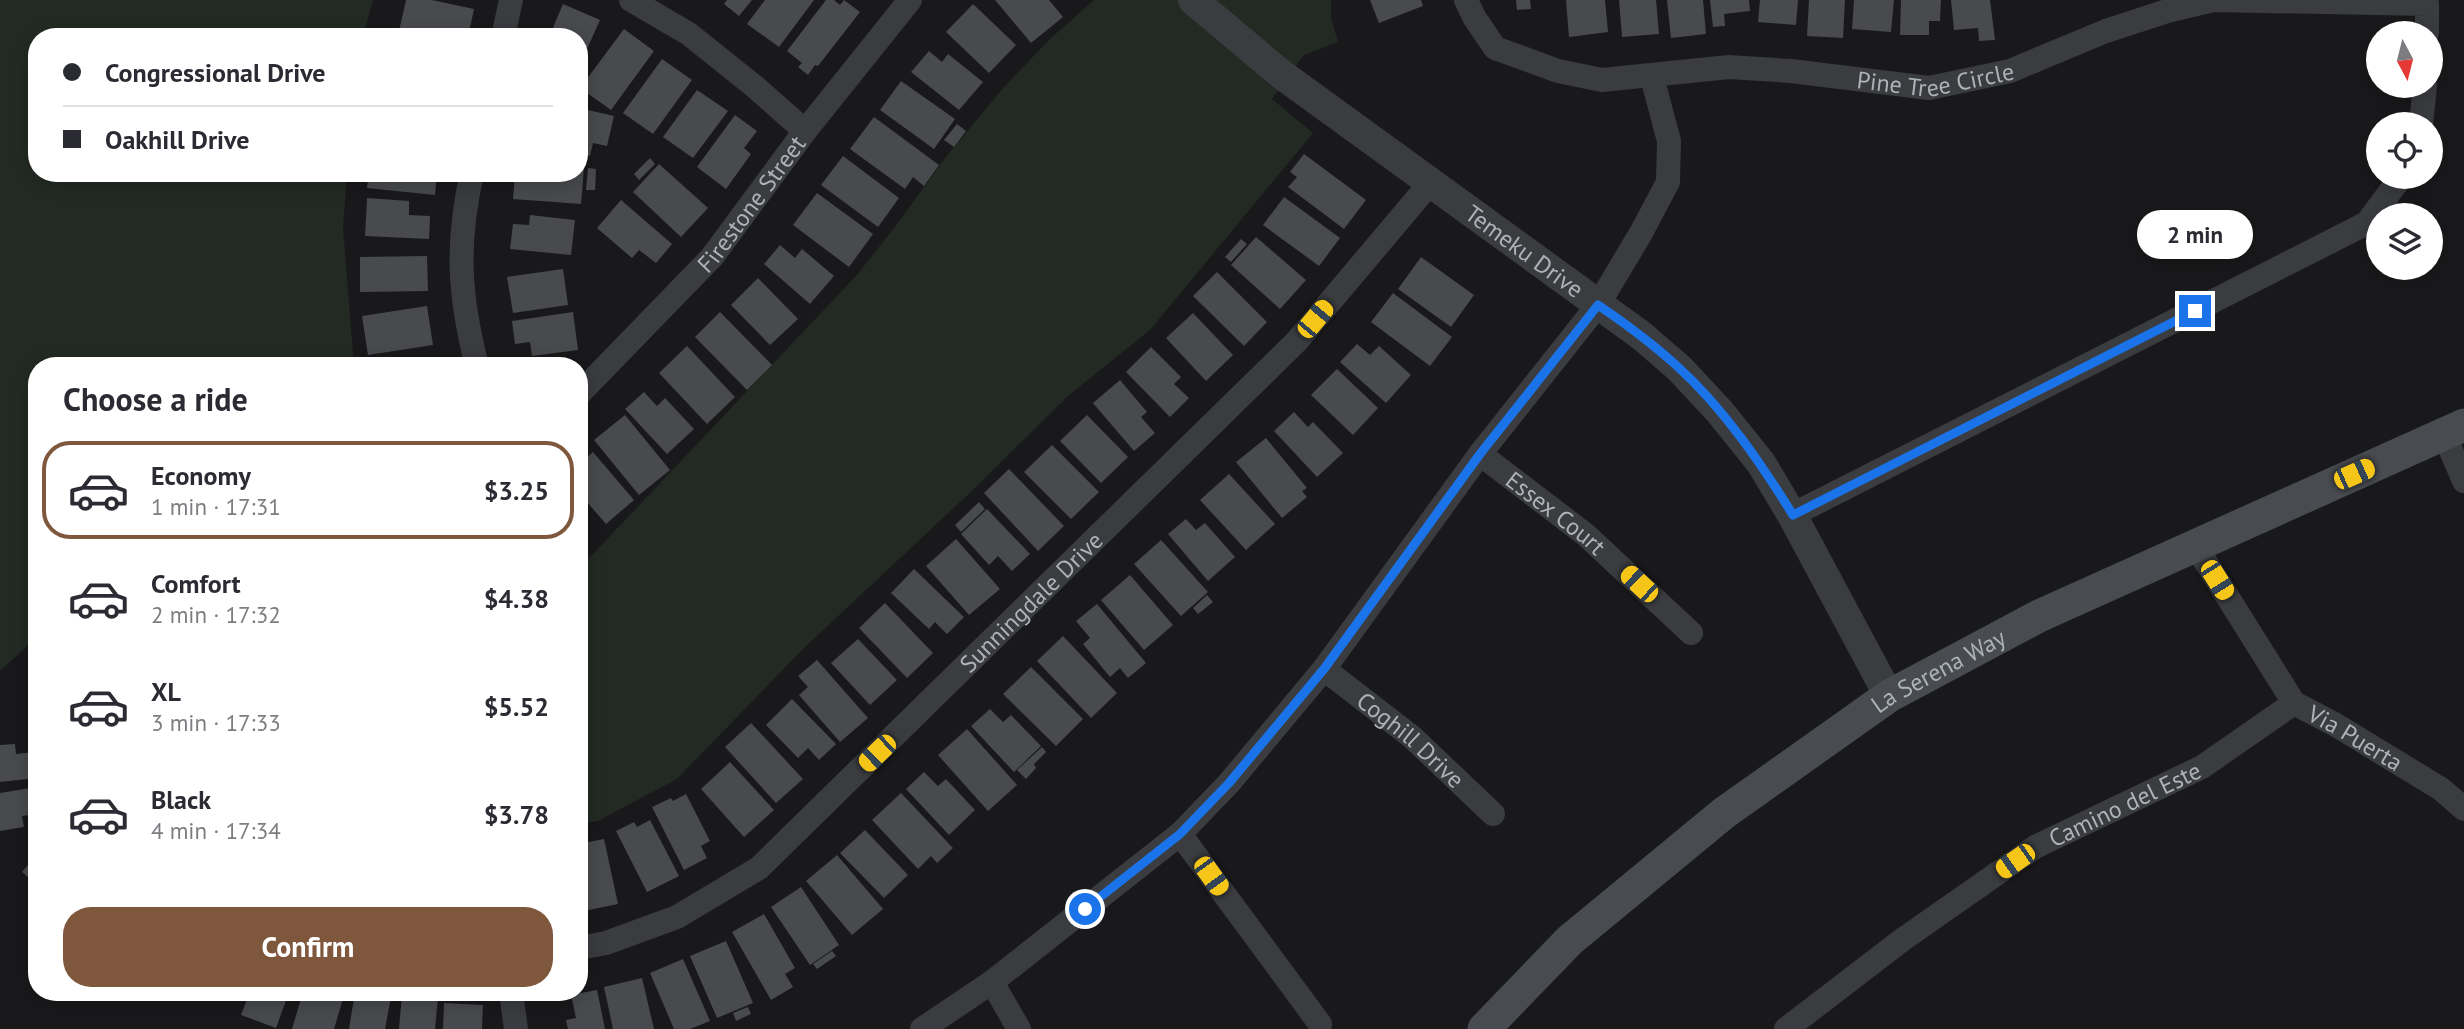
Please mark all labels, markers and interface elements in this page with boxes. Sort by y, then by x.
north arrow [2366,21,2443,98]
map controls [2366,21,2443,280]
street label: Pine Tree Circle [1855,55,2017,104]
text: Congressional Drive [105,56,326,89]
button: locate [2366,112,2443,189]
text: Oakhill Drive [105,123,249,156]
street label: Firestone Street [690,129,812,279]
street label: Temeku Drive [1459,197,1590,304]
button: layers [2366,203,2443,280]
callout: 2 min [2137,210,2253,258]
text: 2 min [2167,220,2223,249]
route end [2179,295,2211,327]
car [1294,296,1337,342]
text: Choose a ride [63,378,248,420]
car [2331,456,2378,492]
icon: car [67,459,130,522]
text: Economy [151,459,251,492]
street label: Essex Court [1500,464,1613,561]
text: $3.25 [484,474,549,507]
text: 1 min · 17:31 [151,492,281,521]
street label: Sunningdale Drive [952,525,1109,679]
car [2197,557,2238,603]
car [1617,562,1662,606]
icon: car [67,567,130,630]
text: Comfort [151,567,241,600]
text: $4.38 [484,582,549,615]
text: 2 min · 17:32 [151,600,281,629]
street label: La Serena Way [1865,621,2011,720]
icon: car [67,675,130,738]
text: XL [151,675,181,708]
street label: Coghill Drive [1351,685,1471,794]
text: $5.52 [484,690,549,723]
street label: Via Puerta [2302,697,2409,778]
text: 3 min · 17:33 [151,708,281,737]
car [855,731,900,775]
street label: Camino del Este [2044,754,2206,854]
icon: car [67,783,130,846]
text: Black [151,783,211,816]
text: $3.78 [484,798,549,831]
text: 4 min · 17:34 [151,816,281,845]
car [1992,840,2039,882]
car [1191,853,1232,899]
route start [1069,893,1101,925]
button: Confirm [63,907,553,987]

